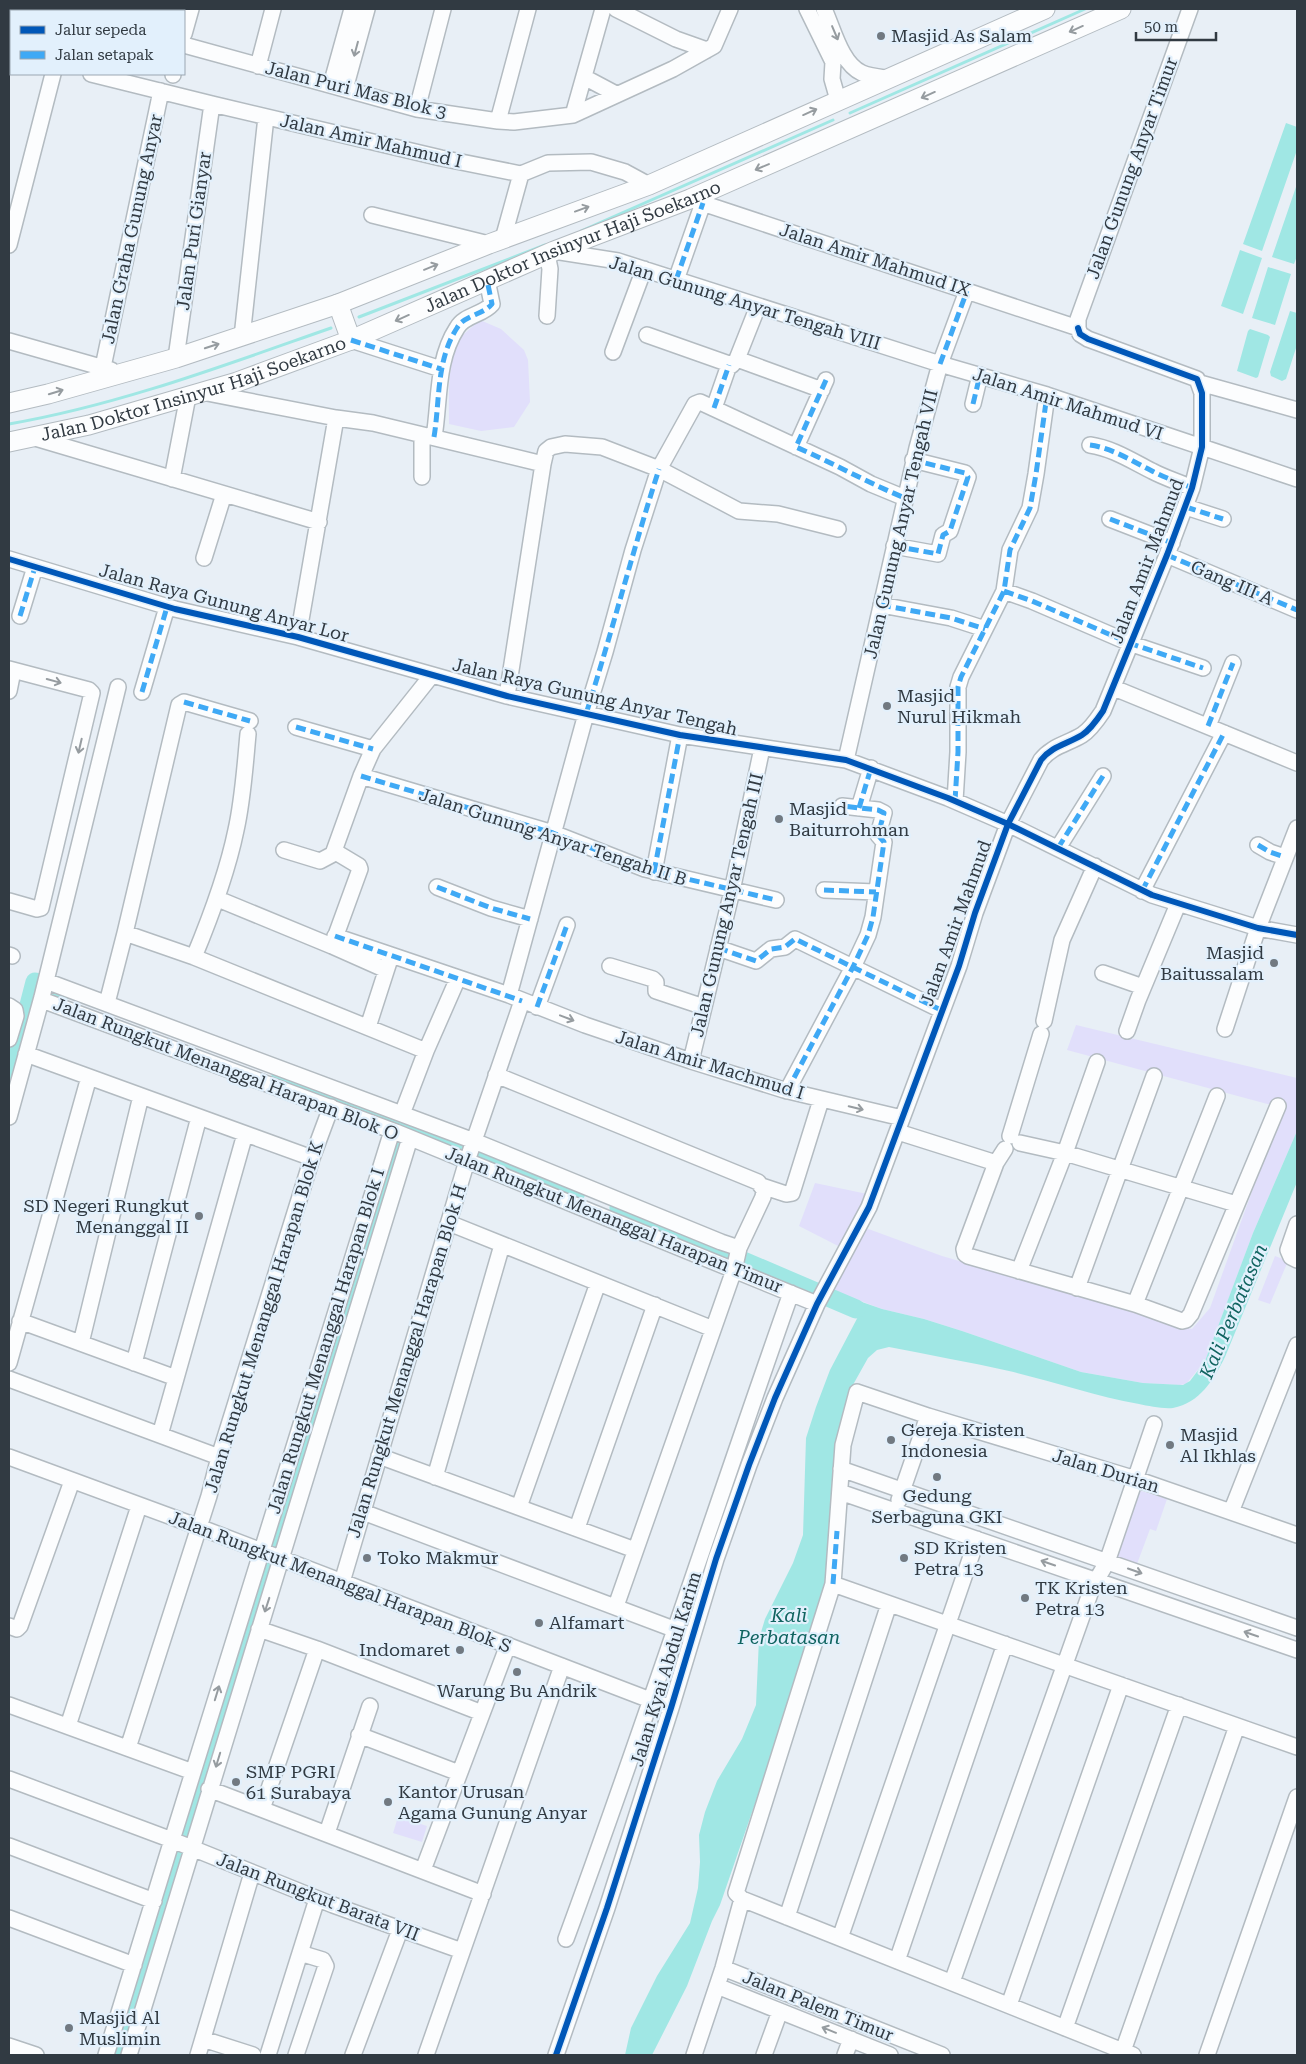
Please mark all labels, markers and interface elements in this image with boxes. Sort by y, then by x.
legend [10,10,185,75]
scale bar [1136,10,1216,42]
text: 50 m [1144,18,1179,36]
text: Jalur sepeda [55,21,146,39]
one-way arrow [1069,24,1084,34]
one-way arrow [831,25,840,40]
place label: Masjid As Salam [891,25,1032,46]
marker: Masjid As Salam [875,30,887,42]
one-way arrow [351,41,361,57]
text: Jalan setapak [55,46,154,64]
street label: Jalan Gunung Anyar Timur [1082,54,1181,282]
street label: Jalan Puri Mas Blok 3 [263,57,449,122]
one-way arrow [921,90,936,100]
one-way arrow [802,107,817,117]
street label: Jalan Amir Mahmud I [278,109,464,172]
street label: Jalan Graha Gunung Anyar [97,112,166,346]
street label: Jalan Puri Gianyar [172,150,215,312]
one-way arrow [755,163,770,173]
street label: Jalan Doktor Insinyur Haji Soekarno [421,176,724,316]
one-way arrow [574,204,590,213]
street label: Jalan Amir Mahmud IX [777,219,973,300]
street label: Jalan Gunung Anyar Tengah VIII [607,251,883,354]
one-way arrow [423,262,438,271]
one-way arrow [395,313,410,323]
street label: Jalan Doktor Insinyur Haji Soekarno [39,332,349,445]
one-way arrow [204,341,220,351]
street label: Jalan Amir Mahmud VI [970,363,1166,444]
one-way arrow [48,386,64,396]
street label: Jalan Gunung Anyar Tengah VII [859,387,942,661]
street label: Jalan Amir Mahmud [1105,475,1188,646]
street label: Gang III A [1188,556,1277,610]
street label: Jalan Raya Gunung Anyar Lor [97,559,351,646]
street label: Jalan Raya Gunung Anyar Tengah [451,653,740,740]
one-way arrow [45,677,61,686]
place label: Masjid Nurul Hikmah [897,685,1022,727]
marker: Masjid Nurul Hikmah [881,700,893,712]
one-way arrow [75,738,84,754]
street label: Jalan Gunung Anyar Tengah III [686,771,767,1039]
street label: Jalan Gunung Anyar Tengah II B [417,783,690,890]
place label: Masjid Baiturrohman [789,798,910,840]
marker: Masjid Baiturrohman [773,813,785,825]
street label: Jalan Amir Mahmud [916,837,995,1009]
place label: Masjid Baitussalam [1160,942,1264,984]
marker: Masjid Baitussalam [1268,957,1280,969]
street label: Jalan Rungkut Menanggal Harapan Blok O [51,993,402,1144]
one-way arrow [559,1014,574,1024]
street label: Jalan Amir Machmud I [613,1026,807,1103]
one-way arrow [847,1104,863,1113]
street label: Jalan Rungkut Menanggal Harapan Blok K [200,1138,327,1495]
street label: Jalan Rungkut Menanggal Harapan Timur [443,1142,786,1297]
street label: Jalan Rungkut Menanggal Harapan Blok I [263,1165,388,1516]
street label: Jalan Rungkut Menanggal Harapan Blok H [343,1182,470,1540]
place label: SD Negeri Rungkut Menanggal II [24,1195,189,1237]
marker: SD Negeri Rungkut Menanggal II [193,1210,205,1222]
water label: Kali Perbatasan [1194,1240,1272,1383]
place label: Gereja Kristen Indonesia [901,1419,1025,1461]
place label: Masjid Al Ikhlas [1180,1424,1256,1466]
marker: Gereja Kristen Indonesia [885,1434,897,1446]
marker: Masjid Al Ikhlas [1164,1439,1176,1451]
street label: Jalan Durian [1050,1444,1162,1497]
marker: Gedung Serbaguna GKI [931,1471,943,1483]
place label: Gedung Serbaguna GKI [871,1485,1003,1527]
street label: Jalan Rungkut Menanggal Harapan Blok S [166,1506,514,1657]
place label: SD Kristen Petra 13 [914,1537,1007,1579]
place label: Toko Makmur [377,1547,498,1568]
marker: Toko Makmur [361,1552,373,1564]
marker: SD Kristen Petra 13 [898,1552,910,1564]
one-way arrow [1040,1558,1056,1568]
one-way arrow [1127,1567,1143,1577]
street label: Jalan Kyai Abdul Karim [626,1569,705,1769]
place label: TK Kristen Petra 13 [1035,1577,1128,1619]
marker: TK Kristen Petra 13 [1019,1592,1031,1604]
one-way arrow [261,1597,271,1613]
water label: Kali Perbatasan [737,1604,841,1649]
place label: Alfamart [549,1612,625,1633]
marker: Alfamart [533,1617,545,1629]
one-way arrow [1244,1629,1259,1638]
place label: Indomaret [359,1639,450,1660]
marker: Indomaret [454,1644,466,1656]
marker: Warung Bu Andrik [511,1666,523,1678]
place label: Warung Bu Andrik [437,1680,597,1701]
one-way arrow [213,1686,223,1702]
one-way arrow [213,1752,222,1768]
place label: SMP PGRI 61 Surabaya [246,1761,351,1803]
marker: SMP PGRI 61 Surabaya [230,1776,242,1788]
place label: Kantor Urusan Agama Gunung Anyar [398,1781,587,1823]
marker: Kantor Urusan Agama Gunung Anyar [382,1796,394,1808]
street label: Jalan Rungkut Barata VII [214,1848,423,1945]
street label: Jalan Palem Timur [740,1966,897,2045]
place label: Masjid Al Muslimin [79,2007,161,2049]
marker: Masjid Al Muslimin [63,2022,75,2034]
one-way arrow [822,2025,837,2035]

